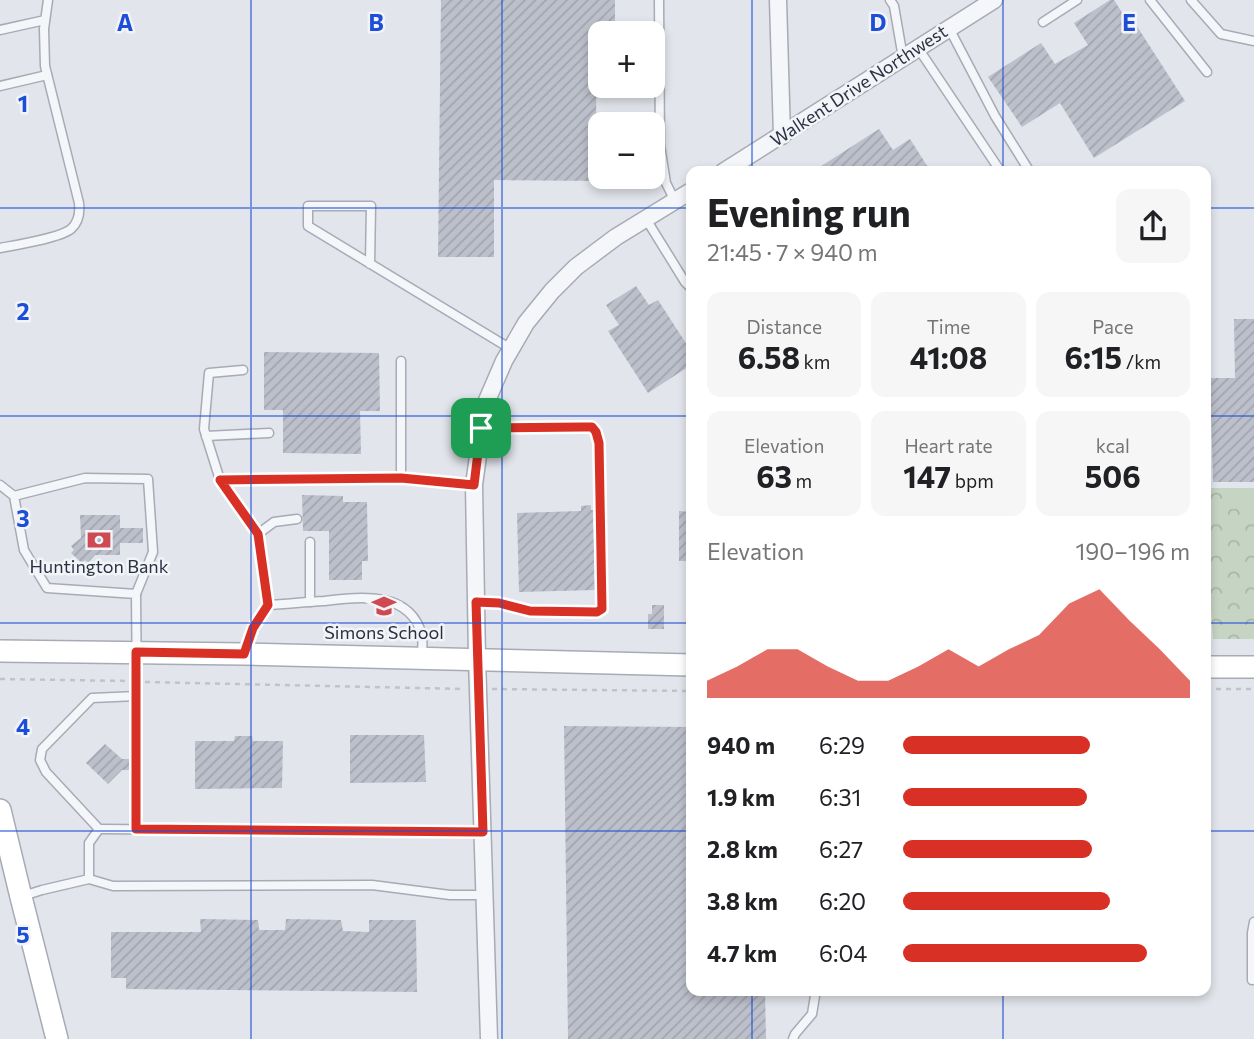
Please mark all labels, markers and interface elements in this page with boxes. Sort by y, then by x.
text: A [117,8,134,36]
text: B [368,8,384,36]
text: E [1122,8,1136,36]
map controls [588,21,665,189]
button: + [588,21,665,98]
street label: Walkent Drive Northwest [767,21,951,151]
text: 1 [18,89,28,117]
button: − [588,112,665,189]
text: Evening run [707,188,911,235]
button: share [1116,189,1190,263]
text: 21:45 · 7 × 940 m [707,238,877,266]
text: 2 [16,297,30,325]
text: Distance [746,315,822,338]
text: Time [927,315,970,338]
text: Pace [1092,315,1133,338]
text: 6.58 [738,338,800,375]
text: 41:08 [910,338,987,375]
text: 6:15 [1065,338,1122,375]
text: km [800,350,830,373]
text: /km [1122,350,1161,373]
pin [451,398,511,458]
icon: arrive [462,409,500,447]
text: Elevation [744,434,824,457]
text: Heart rate [904,434,993,457]
text: kcal [1096,434,1130,457]
text: 63 [756,457,792,494]
text: 147 [903,457,951,494]
text: 506 [1085,457,1141,494]
text: m [792,469,812,492]
text: bpm [951,469,994,492]
text: 3 [16,504,30,532]
bank icon: Huntington Bank [85,526,113,554]
text: Elevation [707,537,804,565]
text: 190–196 m [1075,537,1190,565]
place label: Huntington Bank [30,555,169,577]
school or university icon: Simons School [370,592,398,620]
place label: Simons School [324,621,444,643]
text: 4 [16,712,30,740]
text: 940 m [707,731,775,759]
text: 6:29 [819,731,865,759]
text: 1.9 km [707,783,775,811]
text: 6:31 [819,783,861,811]
text: 2.8 km [707,835,778,863]
text: 6:27 [819,835,863,863]
text: 3.8 km [707,887,778,915]
text: 6:20 [819,887,866,915]
text: 5 [16,920,30,948]
text: 4.7 km [707,939,777,967]
text: 6:04 [819,939,867,967]

